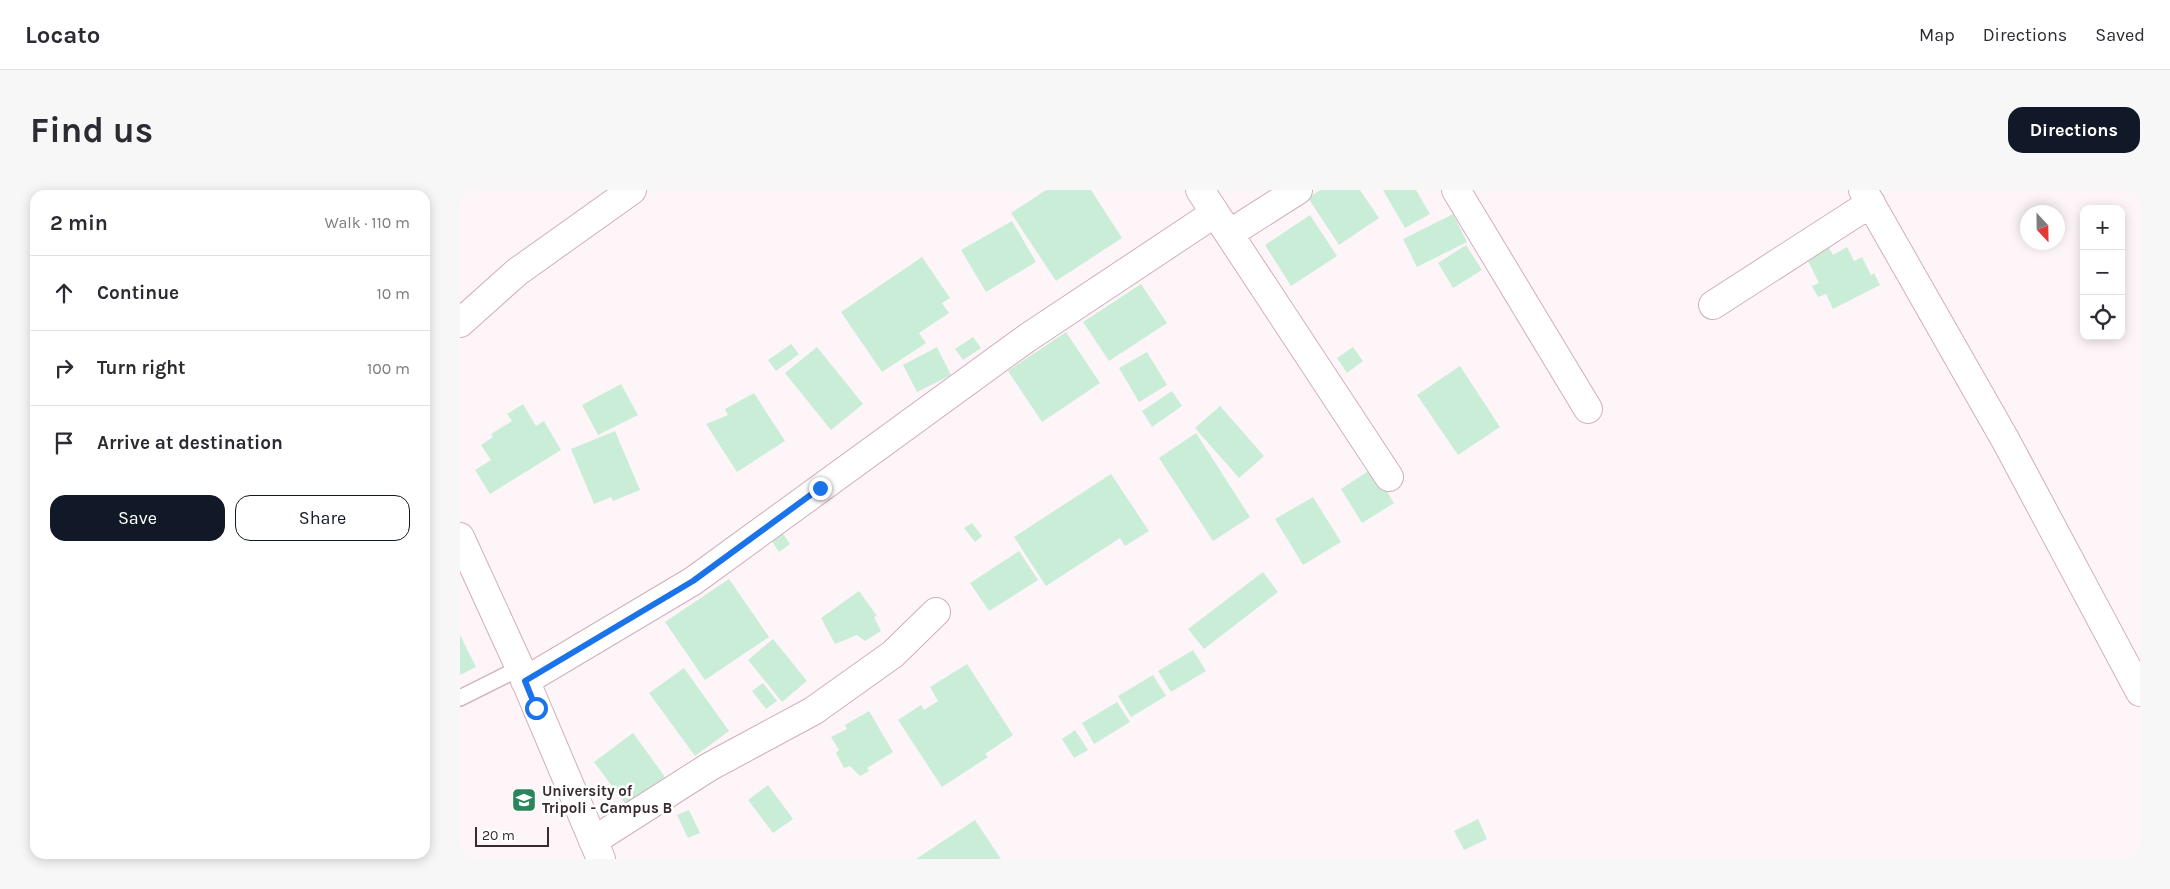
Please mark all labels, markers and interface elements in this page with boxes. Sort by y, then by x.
text: Locato [25,21,100,49]
text: Map [1919,24,1955,46]
text: Directions [1983,24,2067,46]
text: Saved [2095,24,2145,46]
button: Directions [2008,107,2140,153]
text: Find us [30,110,153,151]
north arrow [2020,205,2065,250]
map controls [2080,205,2125,340]
button: + [2080,205,2125,250]
text: 2 min [50,211,108,235]
text: Walk · 110 m [325,213,410,232]
button: − [2080,250,2125,295]
icon: ahead [50,279,78,307]
text: Continue [97,282,179,304]
text: 10 m [376,284,410,303]
button: locate [2080,295,2125,340]
icon: right [50,354,78,382]
text: Turn right [97,357,186,379]
text: 100 m [367,359,410,378]
icon: arrive [50,429,78,457]
text: Arrive at destination [97,432,283,454]
route end [809,477,832,500]
button: Save [50,495,225,541]
button: Share [235,495,410,541]
route start [525,697,548,720]
place label: University of Tripoli - Campus B [542,782,672,817]
school or university icon: University of Tripoli - Campus B [511,787,537,813]
scale bar [475,824,549,847]
text: 20 m [482,827,515,844]

